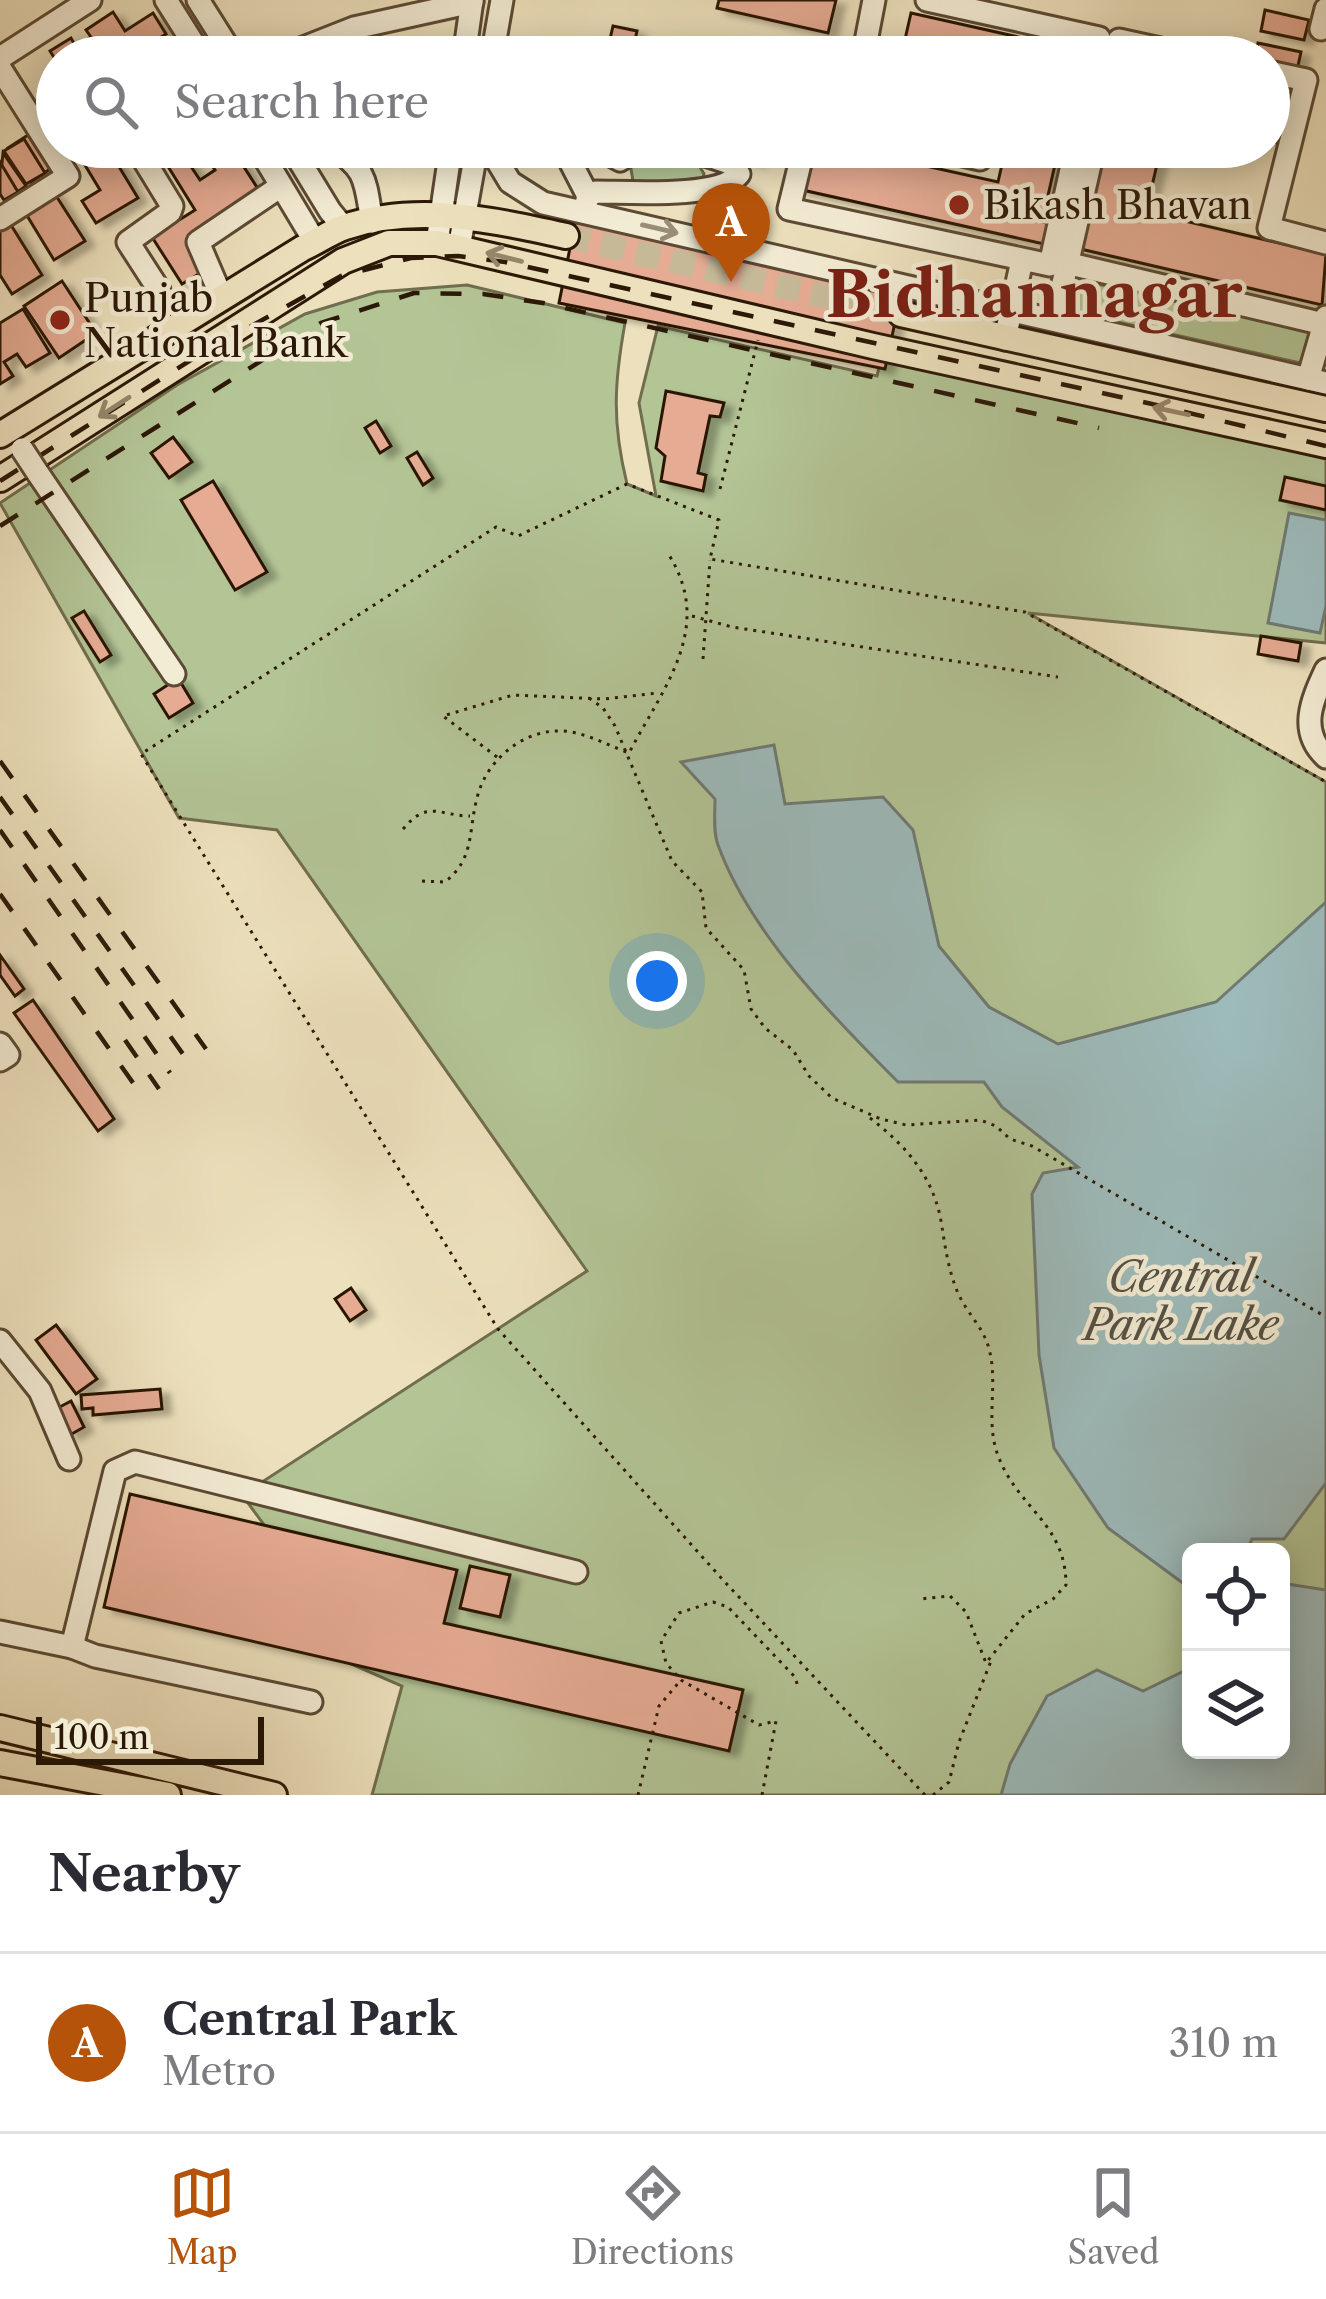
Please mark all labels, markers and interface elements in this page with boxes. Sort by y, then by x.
search box [36,36,1290,168]
icon: search [78,69,144,135]
text: Search here [174,74,429,130]
place label: Bikash Bhavan [983,181,1252,229]
pin: A [692,183,770,282]
marker: Bikash Bhavan [946,192,972,218]
one-way arrow [641,219,679,242]
one-way arrow [485,245,523,267]
district label: Bidhannagar [825,256,1243,334]
place label: Punjab National Bank [84,274,349,367]
marker: Punjab National Bank [47,307,73,333]
one-way arrow [98,394,132,419]
one-way arrow [1152,399,1190,422]
your location [627,951,687,1011]
water label: Central Park Lake [1080,1251,1280,1351]
map controls [1182,1543,1290,1759]
button: locate [1182,1543,1290,1651]
button: layers [1182,1651,1290,1759]
scale bar [36,1711,264,1764]
text: 100 m [54,1717,149,1758]
text: Nearby [48,1842,240,1904]
text: Central Park [162,1991,456,2047]
text: A [72,2019,102,2067]
text: 310 m [1169,2019,1278,2067]
text: Metro [162,2047,276,2095]
tab: Map [167,2160,238,2273]
tab: Directions [571,2160,734,2273]
tab: Saved [1068,2160,1159,2273]

